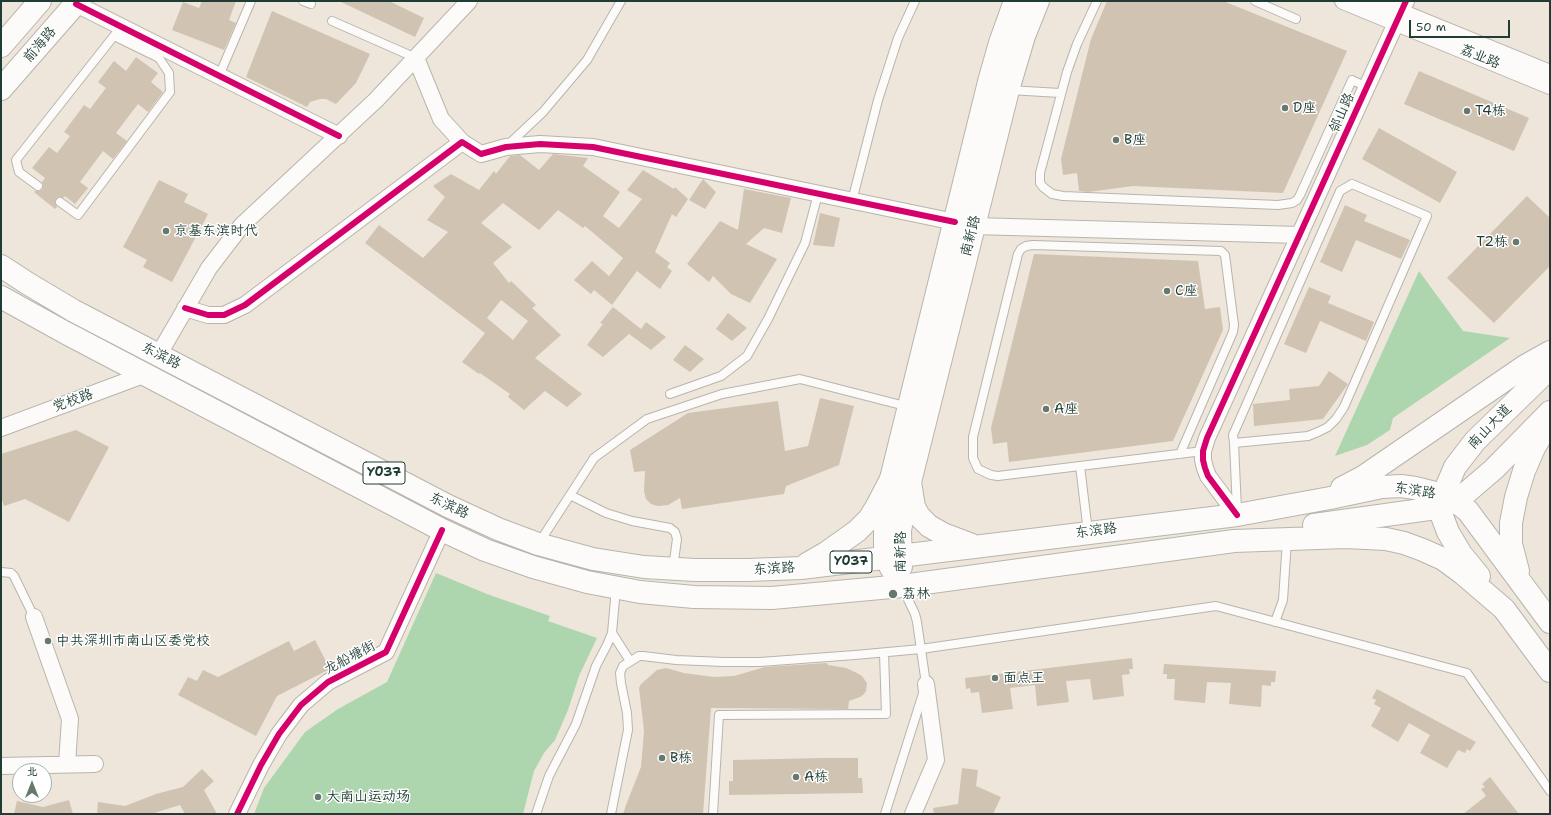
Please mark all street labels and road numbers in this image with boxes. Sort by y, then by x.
street label: 前海路 [20,24,60,66]
street label: 荔业路 [1457,41,1503,73]
street label: 邻山路 [1326,90,1358,136]
street label: 南新路 [958,214,984,258]
street label: 东滨路 [138,339,184,373]
street label: 党校路 [50,386,96,416]
street label: 南山大道 [1465,401,1515,453]
road number: Y037 [363,462,405,484]
street label: 东滨路 [1393,479,1437,503]
street label: 东滨路 [426,489,472,523]
street label: 东滨路 [1074,520,1118,542]
street label: 南新路 [893,531,909,573]
road number: Y037 [830,551,872,573]
street label: 东滨路 [753,560,795,578]
street label: 龙船塘街 [321,637,379,679]

